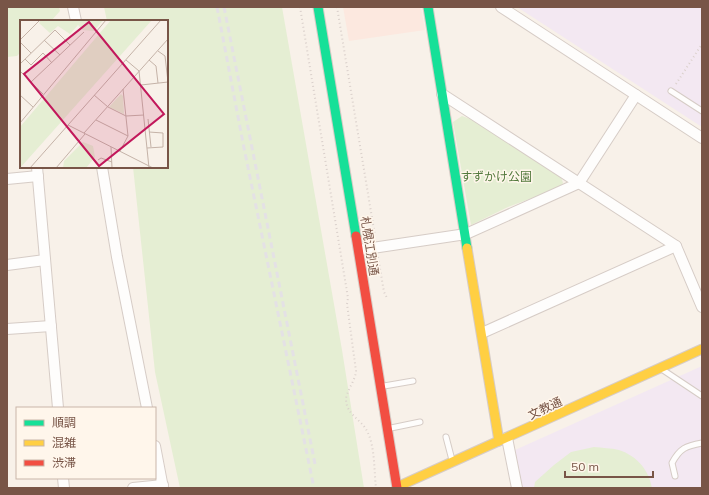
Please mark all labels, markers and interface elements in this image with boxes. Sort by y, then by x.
inset map [20,20,168,168]
park label: すずかけ公園 [460,169,532,184]
street label: 札幌江別通 [358,215,382,277]
street label: 文教通 [526,394,564,422]
legend [16,407,156,479]
text: 順調 [52,415,76,430]
text: 混雑 [52,435,76,450]
scale bar [565,453,653,479]
text: 渋滞 [52,455,76,470]
text: 50 m [571,459,599,474]

